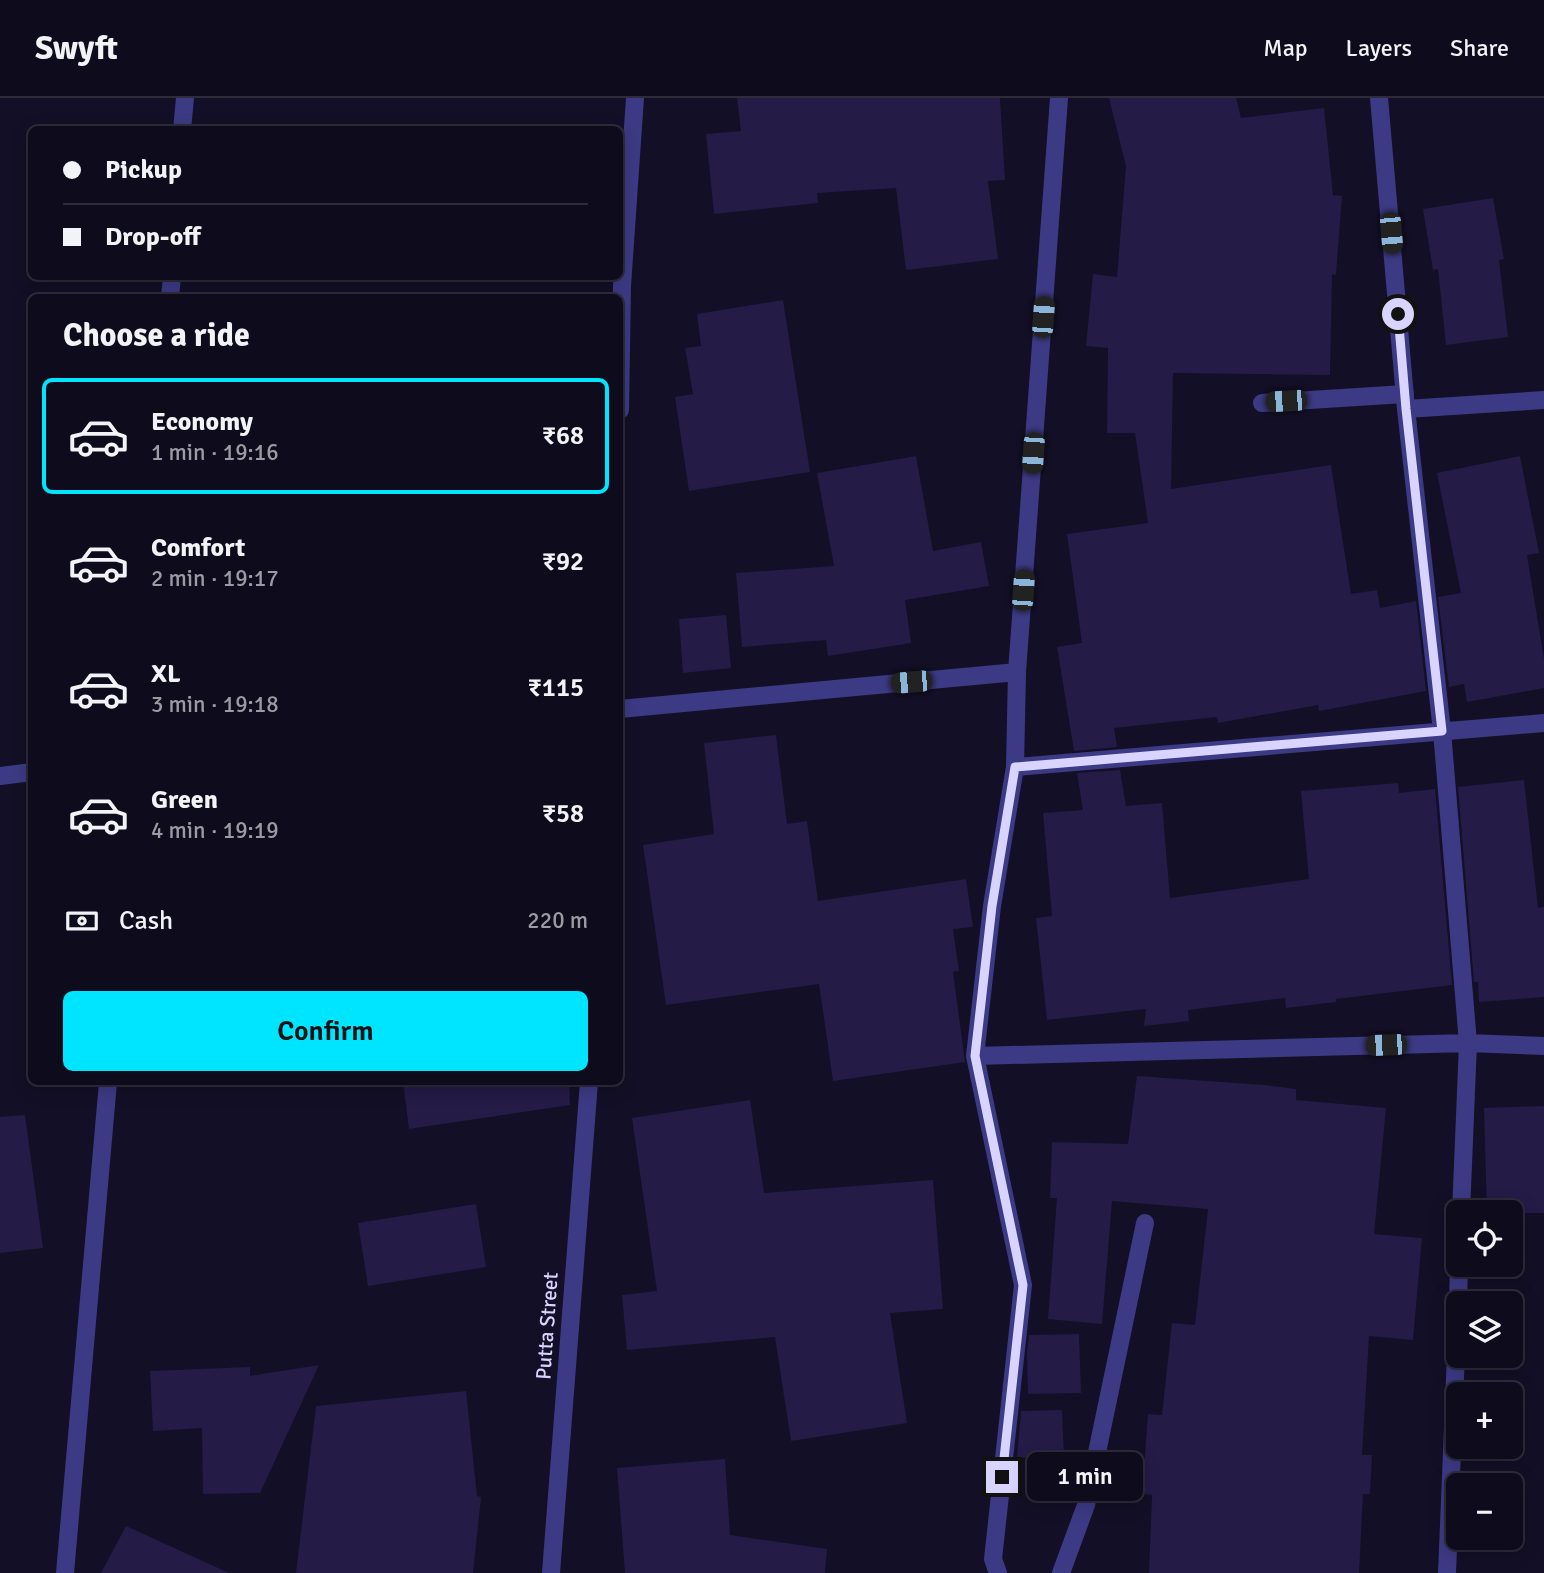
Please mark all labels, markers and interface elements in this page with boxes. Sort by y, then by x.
text: Swyft [35,28,118,69]
text: Map [1263,33,1308,63]
text: Layers [1346,33,1412,63]
text: Share [1450,33,1509,63]
text: Pickup [105,154,182,186]
car [1379,211,1404,255]
text: Drop-off [105,221,201,253]
car [1032,295,1055,339]
route start [1382,298,1414,330]
text: Choose a ride [63,316,250,355]
car [1265,389,1308,413]
icon: car [67,405,130,468]
text: Economy [151,406,253,438]
text: ₹68 [542,420,584,452]
car [1022,431,1045,475]
text: 1 min · 19:16 [151,438,279,467]
icon: car [67,531,130,594]
text: Comfort [151,532,245,564]
text: ₹92 [542,546,584,578]
text: 2 min · 19:17 [151,564,279,593]
car [1012,568,1035,612]
icon: car [67,657,130,720]
text: XL [151,658,181,690]
car [890,670,933,694]
text: ₹115 [528,672,584,704]
text: 3 min · 19:18 [151,690,279,719]
icon: car [67,783,130,846]
text: Green [151,784,218,816]
text: ₹58 [542,798,584,830]
text: 4 min · 19:19 [151,816,279,845]
icon: cash [63,902,101,940]
text: Cash [119,905,173,937]
text: 220 m [527,906,588,935]
button: Confirm [63,991,588,1071]
car [1365,1034,1408,1056]
map controls [1446,1200,1523,1550]
button: locate [1446,1200,1523,1277]
street label: Putta Street [530,1271,564,1381]
button: layers [1446,1291,1523,1368]
button: + [1446,1382,1523,1459]
callout: 1 min [1026,1452,1142,1502]
route end [986,1461,1018,1493]
text: 1 min [1057,1462,1113,1491]
button: − [1446,1473,1523,1550]

